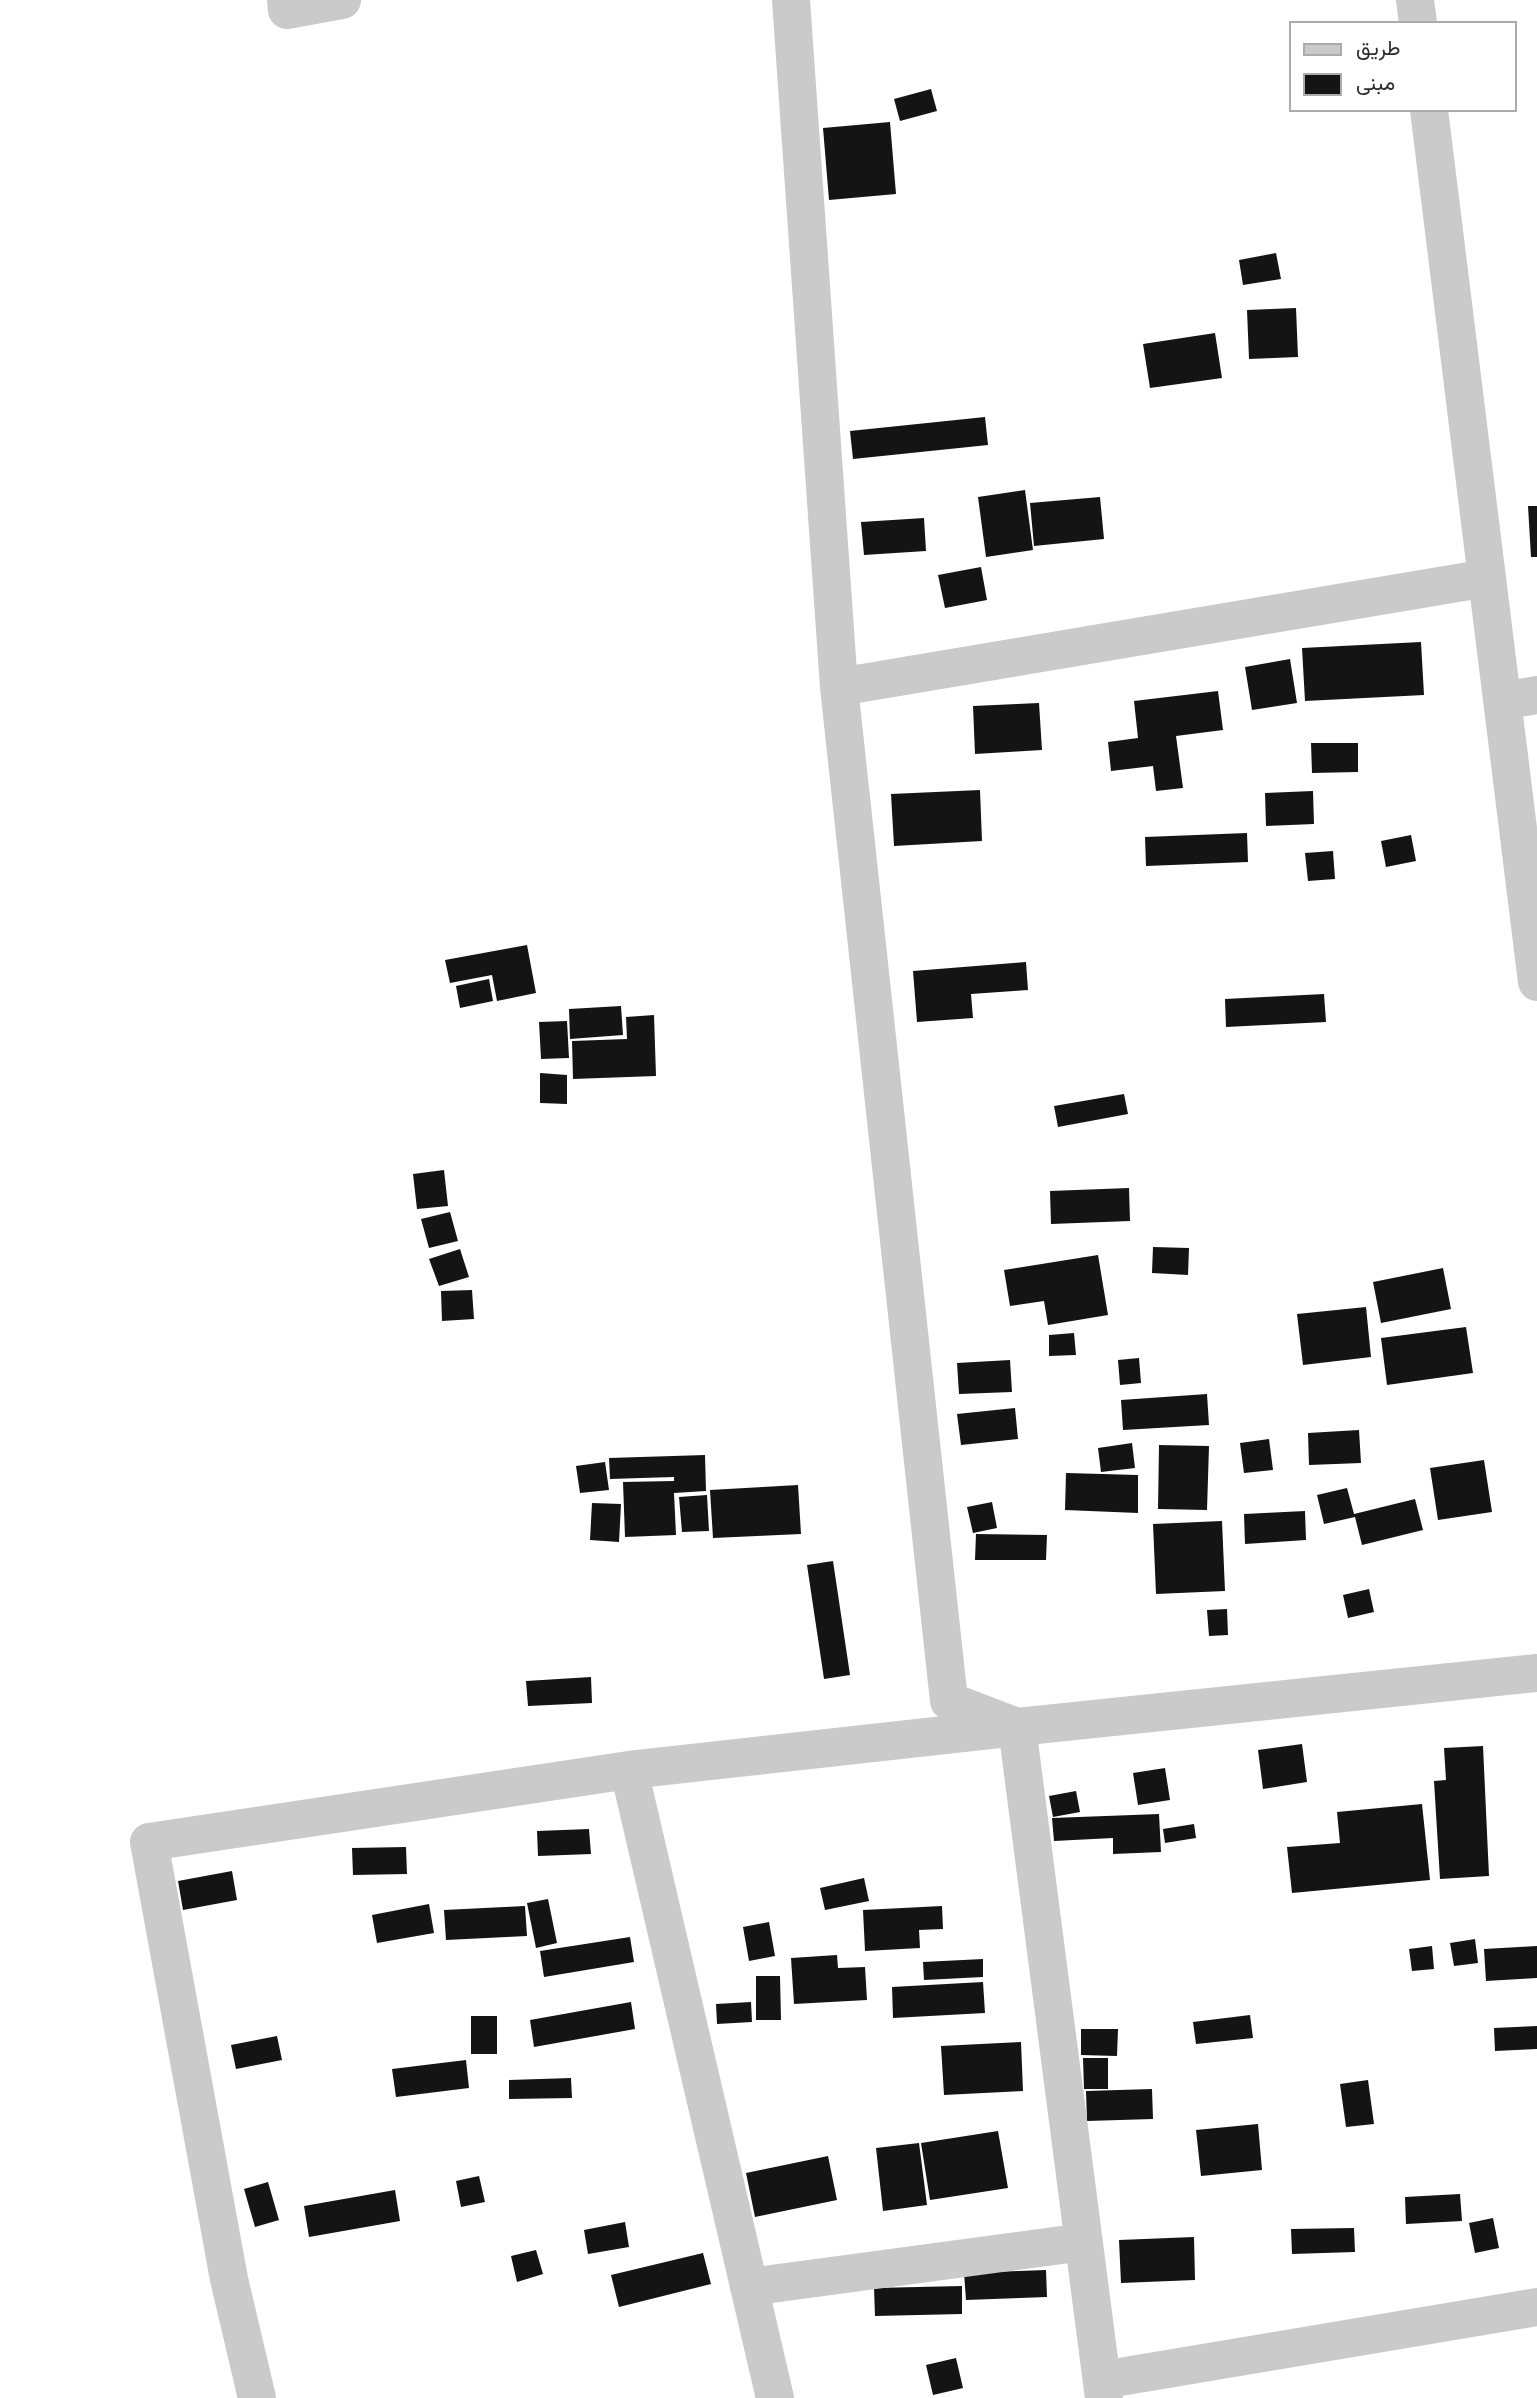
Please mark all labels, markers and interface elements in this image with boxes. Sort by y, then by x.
legend [1288,21,1516,112]
text: طريق [1356,33,1401,63]
text: مبنى [1356,68,1395,98]

